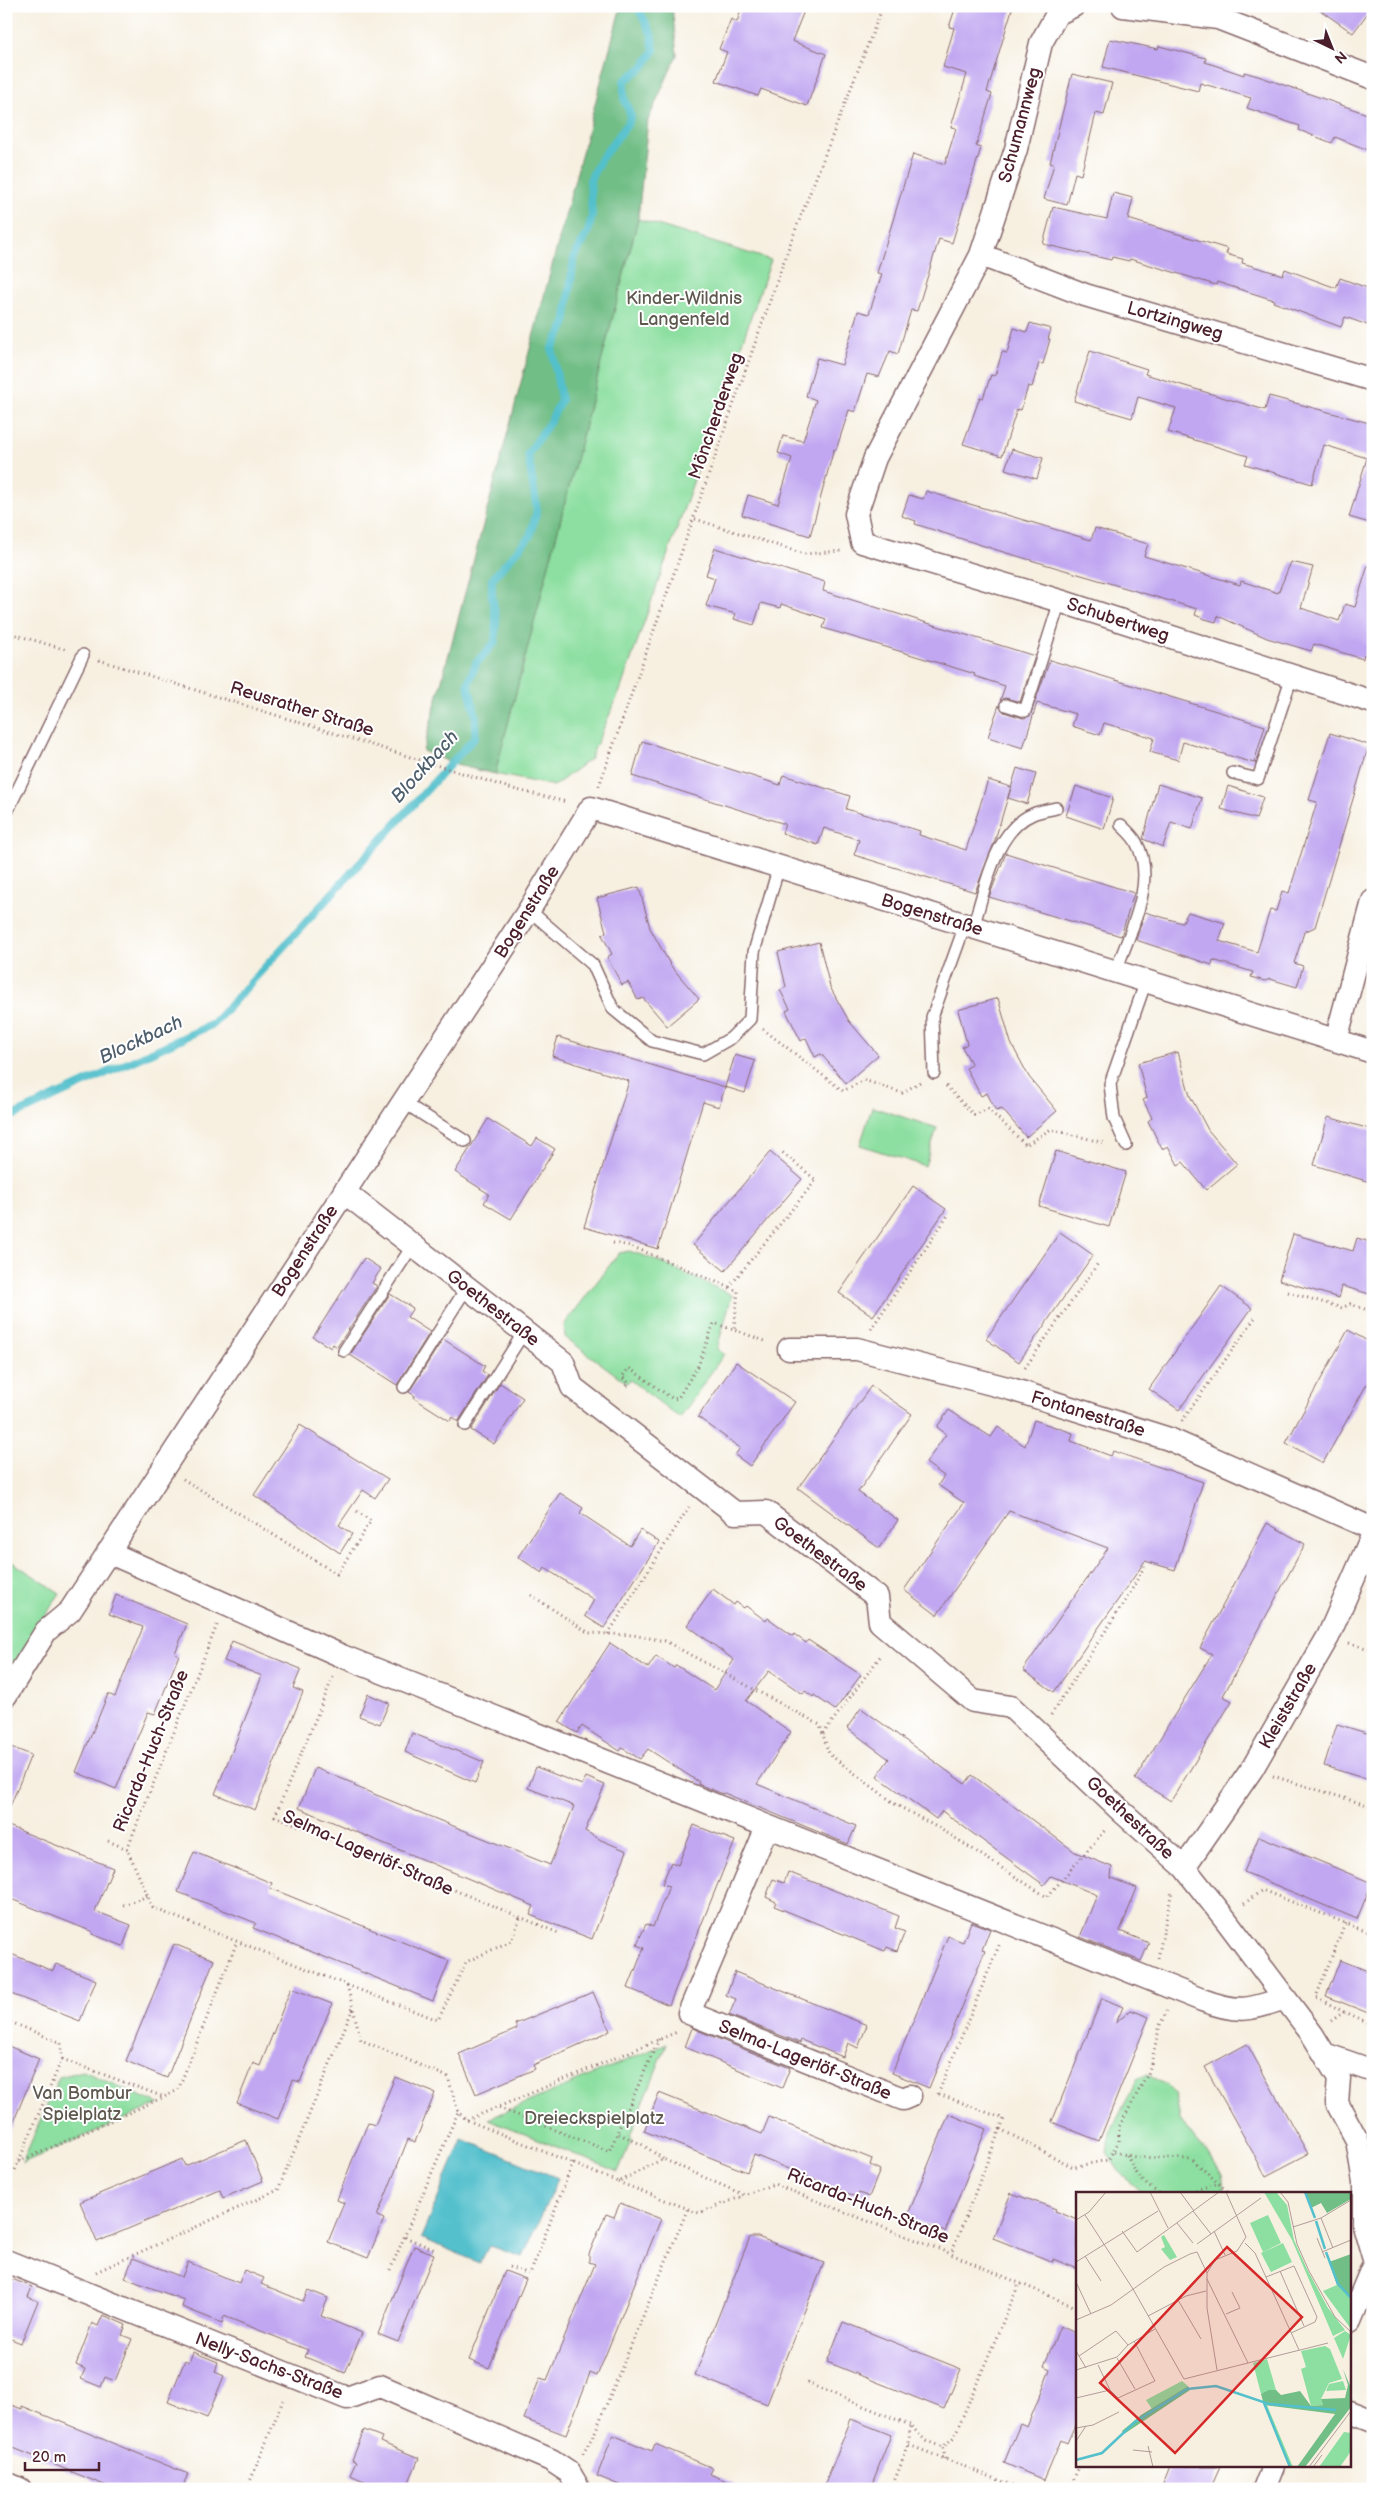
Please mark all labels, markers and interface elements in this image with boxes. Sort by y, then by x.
north arrow [1306,22,1356,72]
text: N [1331,47,1350,67]
street label: Schumannweg [995,65,1045,185]
park label: Kinder-Wildnis Langenfeld [626,288,742,330]
street label: Lortzingweg [1125,297,1225,345]
street label: Möncherderweg [684,350,748,482]
street label: Schubertweg [1064,594,1172,646]
street label: Reusrather Straße [228,677,377,741]
water label: Blockbach [386,726,464,808]
street label: Bogenstraße [490,862,564,962]
street label: Bogenstraße [879,890,986,941]
water label: Blockbach [95,1011,187,1069]
street label: Bogenstraße [268,1201,343,1301]
street label: Goethestraße [442,1265,544,1351]
street label: Fontanestraße [1028,1387,1148,1441]
street label: Goethestraße [769,1512,871,1596]
street label: Kleiststraße [1255,1659,1321,1753]
street label: Ricarda-Huch-Straße [109,1667,193,1835]
street label: Goethestraße [1082,1772,1178,1864]
street label: Selma-Lagerlöf-Straße [279,1806,457,1900]
street label: Selma-Lagerlöf-Straße [716,2016,895,2104]
park label: Van Bombur Spielplatz [33,2083,132,2125]
park label: Dreieckspielplatz [524,2108,664,2129]
street label: Ricarda-Huch-Straße [784,2164,952,2248]
inset map [1076,2192,1352,2468]
street label: Nelly-Sachs-Straße [192,2328,346,2404]
scale bar [25,2440,99,2472]
text: 20 m [32,2448,66,2467]

